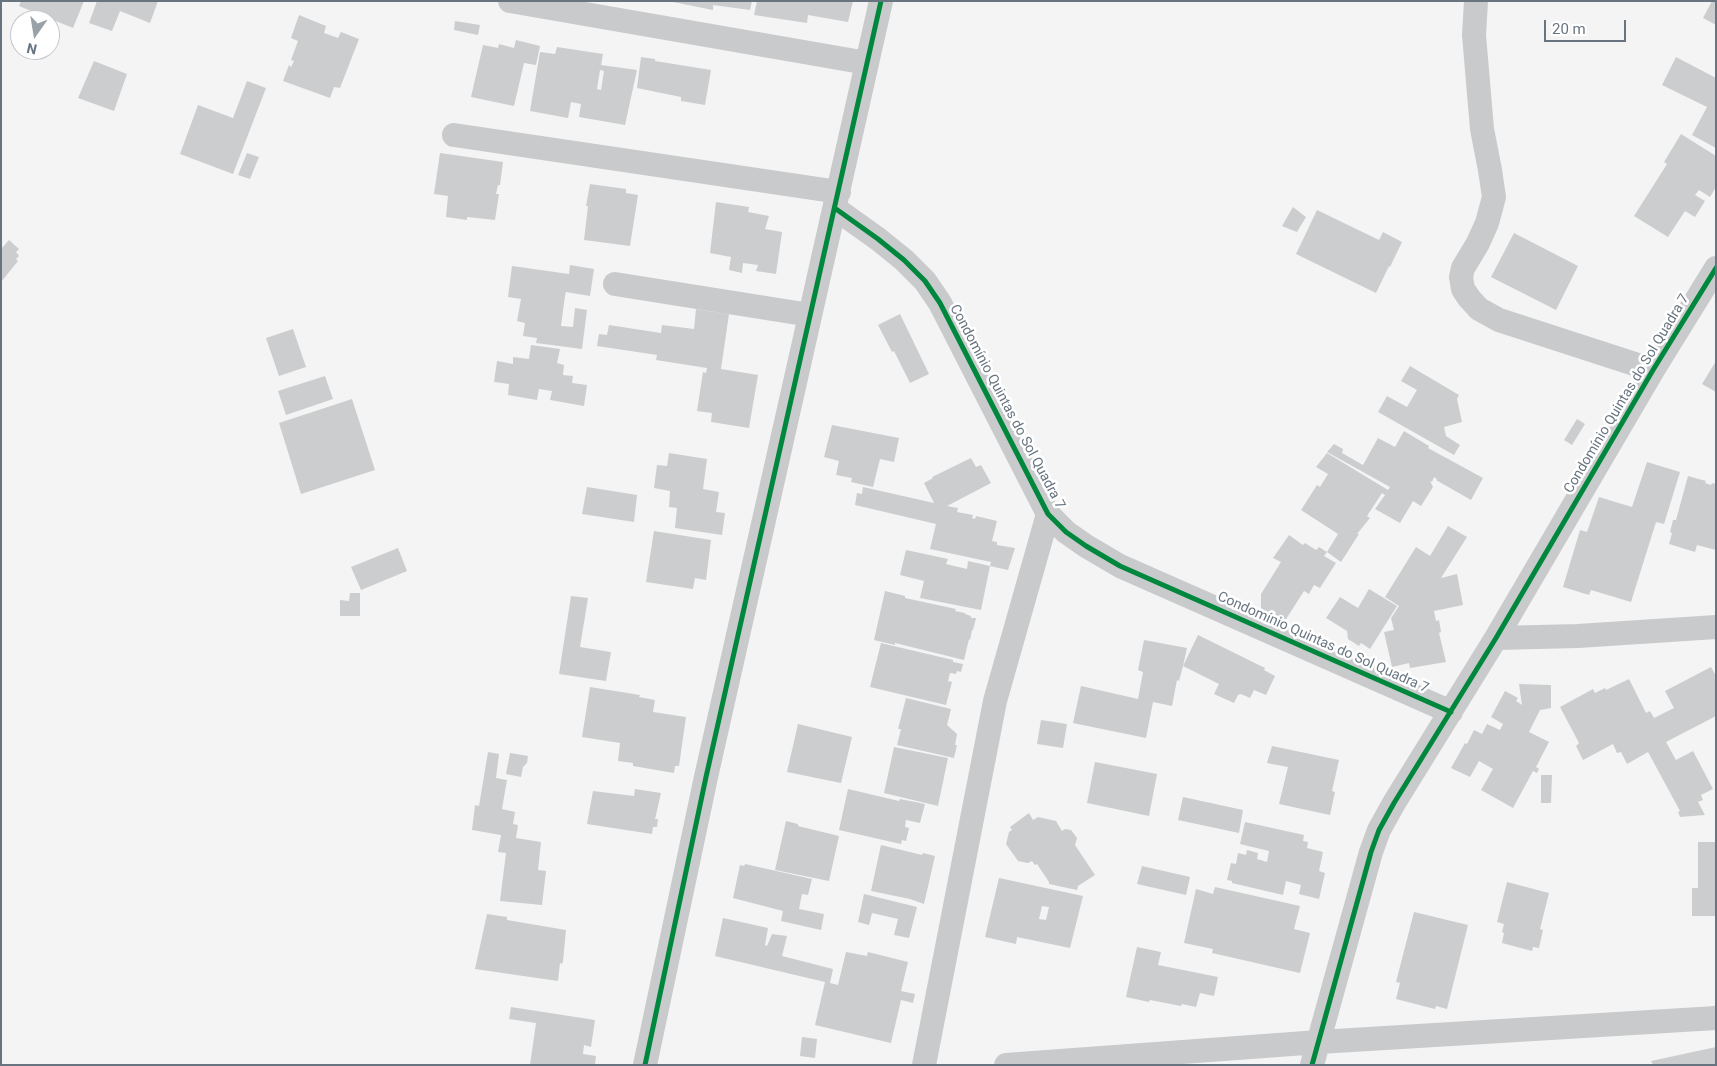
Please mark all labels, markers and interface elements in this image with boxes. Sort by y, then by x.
north arrow [10,10,60,60]
scale bar [1547,10,1630,42]
text: 20 m [1552,20,1586,38]
text: N [25,40,38,58]
street label: Condomínio Quintas do Sol Quadra 7 [1561,291,1693,497]
street label: Condomínio Quintas do Sol Quadra 7 [946,302,1068,512]
street label: Condomínio Quintas do Sol Quadra 7 [1215,589,1431,697]

